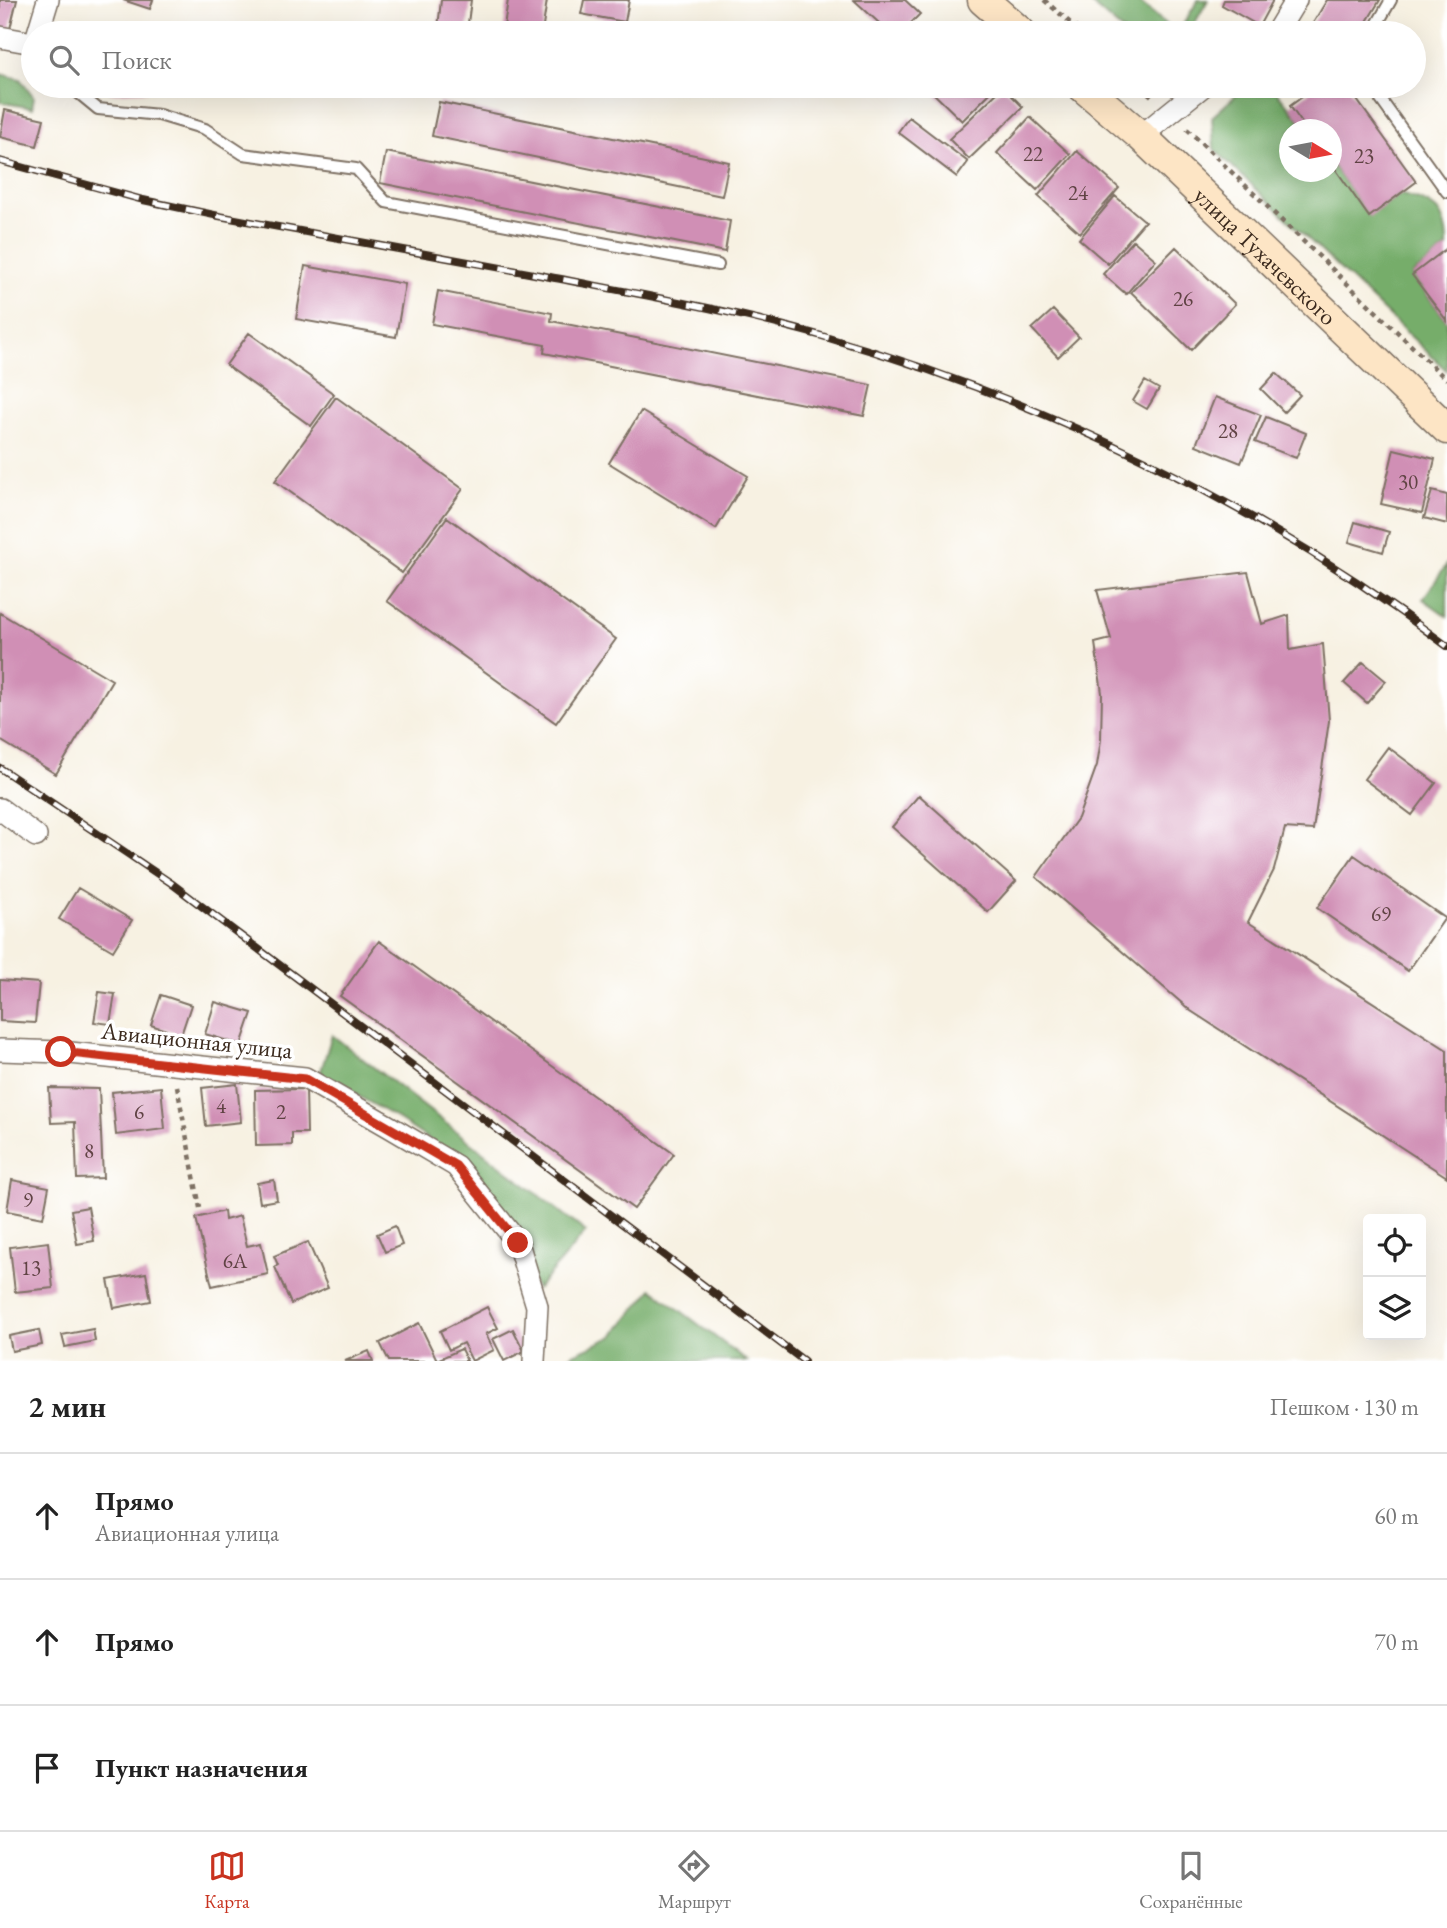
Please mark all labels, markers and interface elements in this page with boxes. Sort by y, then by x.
search box [21,21,1426,98]
icon: search [45,41,83,79]
text: Поиск [101,43,172,77]
north arrow [1279,119,1342,182]
house number: 22 [1023,140,1043,167]
house number: 23 [1354,142,1374,169]
house number: 24 [1068,179,1089,206]
street label: улица Тухачевского [1187,179,1344,331]
house number: 26 [1173,285,1193,312]
house number: 28 [1218,417,1238,444]
house number: 30 [1398,468,1418,495]
house number: 69 [1371,900,1391,927]
street label: Авиационная улица [99,1014,295,1065]
route start [45,1036,76,1067]
house number: 4 [216,1092,227,1119]
house number: 6 [134,1098,144,1125]
house number: 2 [276,1098,286,1125]
house number: 8 [84,1137,94,1164]
house number: 9 [23,1186,33,1213]
map controls [1363,1214,1426,1340]
button: locate [1363,1214,1426,1277]
route end [502,1227,533,1258]
house number: 6А [223,1247,248,1274]
house number: 13 [21,1254,41,1281]
button: layers [1363,1277,1426,1340]
text: 2 мин [28,1387,106,1426]
text: Пешком · 130 m [1270,1392,1419,1422]
text: Прямо [95,1484,174,1518]
icon: ahead [28,1497,66,1535]
text: 60 m [1374,1501,1419,1531]
text: Авиационная улица [95,1518,279,1548]
icon: ahead [28,1623,66,1661]
text: Прямо [95,1625,174,1659]
text: 70 m [1374,1627,1419,1657]
icon: arrive [28,1749,66,1787]
text: Пункт назначения [95,1751,308,1785]
tab: Карта [204,1847,250,1914]
tab: Маршрут [658,1847,731,1914]
tab: Сохранённые [1139,1847,1243,1914]

